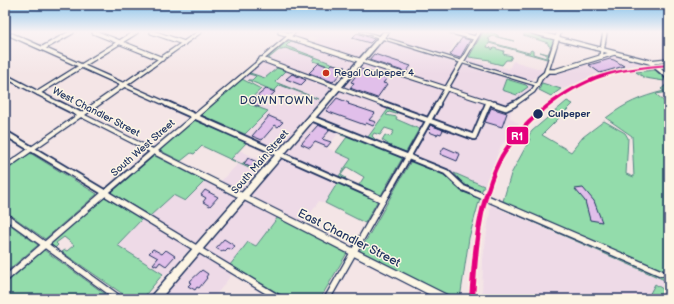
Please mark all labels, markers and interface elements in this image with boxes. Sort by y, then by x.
place label: Regal Culpeper 4 [334,67,414,79]
marker: Regal Culpeper 4 [321,68,331,78]
street label: West Chandler Street [50,85,142,139]
district label: DOWNTOWN [240,94,314,107]
marker: Culpeper [531,107,545,121]
place label: Culpeper [548,108,591,120]
street label: South West Street [109,117,177,179]
line badge: R1 [506,126,529,145]
street label: South Main Street [229,128,291,196]
text: R1 [511,130,523,143]
street label: East Chandler Street [295,206,403,271]

